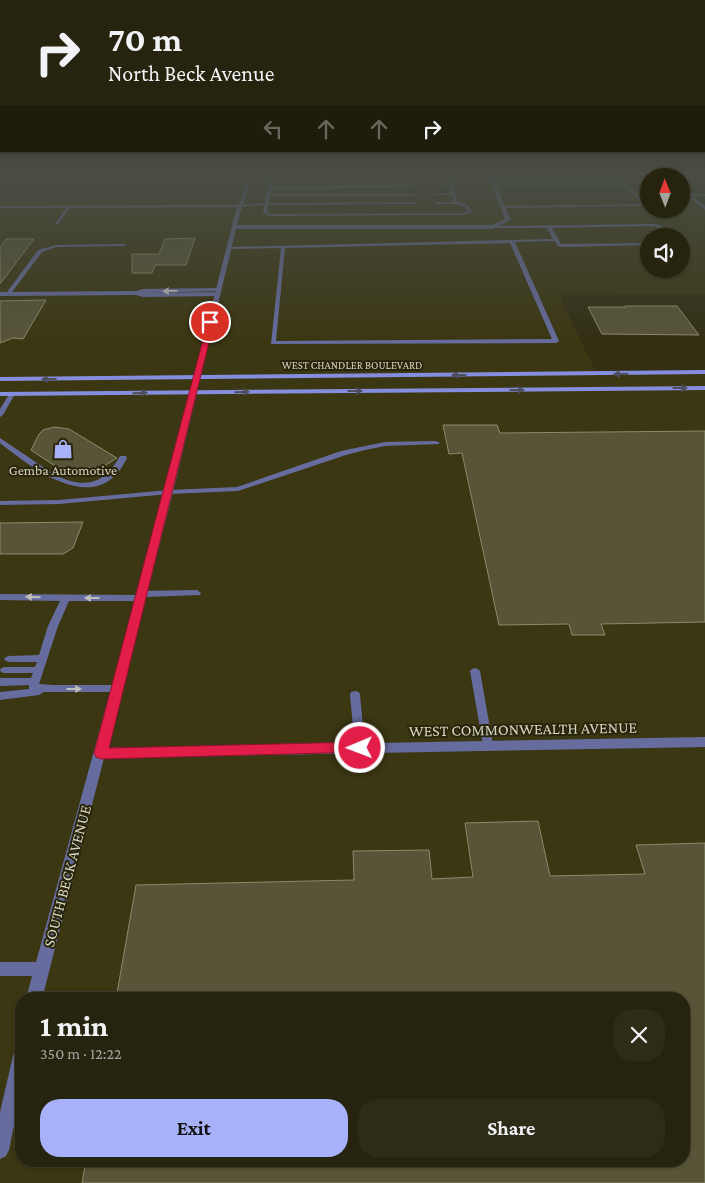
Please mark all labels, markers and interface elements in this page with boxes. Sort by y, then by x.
icon: right [25,20,90,85]
text: 70 m [108,20,182,59]
text: North Beck Avenue [108,61,274,86]
icon: left [259,115,287,143]
icon: ahead [312,115,340,143]
icon: ahead [365,115,393,143]
icon: right [418,115,446,143]
north arrow [640,168,690,218]
map controls [640,168,690,278]
button: sound [640,228,690,278]
one-way arrow [161,287,177,295]
pin [189,301,231,343]
icon: arrive [196,308,224,336]
street label: WEST CHANDLER BOULEVARD [282,359,422,371]
one-way arrow [613,370,629,378]
one-way arrow [451,371,467,379]
one-way arrow [40,375,56,383]
one-way arrow [672,384,688,392]
one-way arrow [509,386,525,394]
one-way arrow [347,387,363,395]
one-way arrow [234,388,250,396]
one-way arrow [132,389,148,397]
shop icon: Gemba Automotive [52,438,74,460]
place label: Gemba Automotive [9,462,117,478]
one-way arrow [25,593,41,601]
one-way arrow [84,594,100,602]
one-way arrow [66,685,82,693]
street label: WEST COMMONWEALTH AVENUE [409,719,638,739]
position arrow [333,721,385,773]
street label: SOUTH BECK AVENUE [40,803,94,949]
text: 1 min [40,1009,108,1042]
button: close [613,1009,665,1061]
text: 350 m · 12:22 [40,1045,122,1062]
button: Exit [40,1099,348,1157]
button: Share [358,1099,665,1157]

